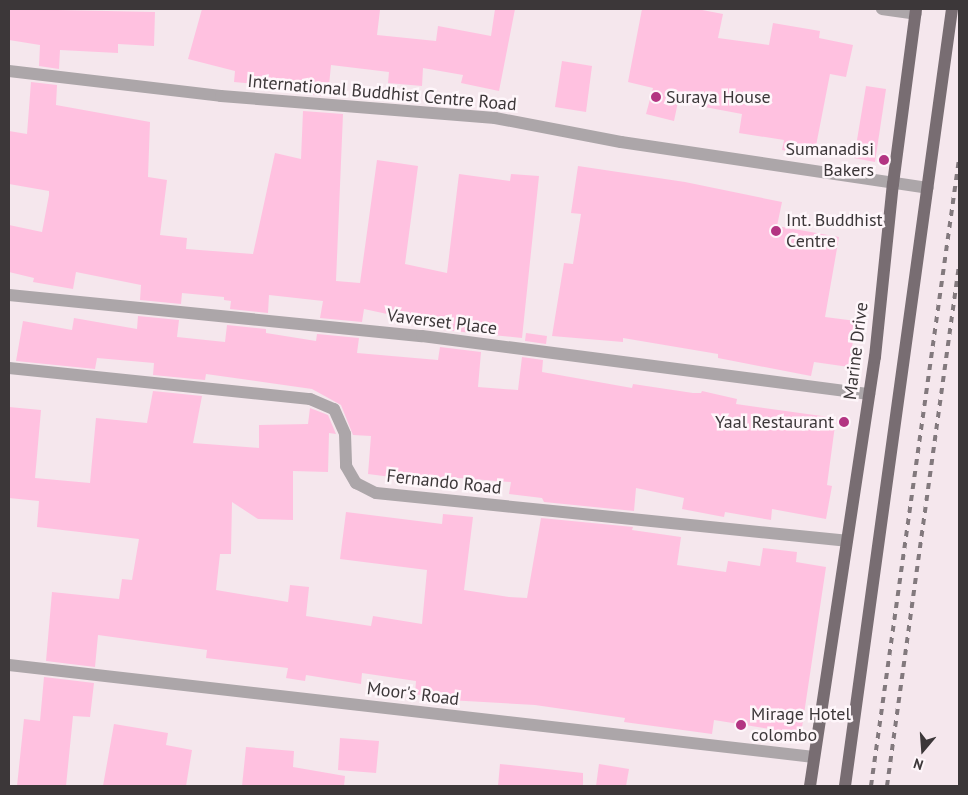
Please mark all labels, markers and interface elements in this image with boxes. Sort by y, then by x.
street label: International Buddhist Centre Road [247,70,517,116]
place label: Suraya House [666,86,771,108]
marker: Suraya House [650,91,662,103]
place label: Sumanadisi Bakers [786,139,874,182]
marker: Sumanadisi Bakers [878,154,890,166]
place label: Int. Buddhist Centre [786,210,884,252]
marker: Int. Buddhist Centre [770,225,782,237]
street label: Marine Drive [839,301,873,401]
street label: Vaverset Place [386,305,498,339]
place label: Yaal Restaurant [715,411,834,433]
marker: Yaal Restaurant [838,416,850,428]
street label: Fernando Road [385,465,503,499]
street label: Moor's Road [366,678,460,710]
place label: Mirage Hotel colombo [751,704,851,746]
marker: Mirage Hotel colombo [735,719,747,731]
north arrow [898,725,948,775]
text: N [911,754,926,774]

